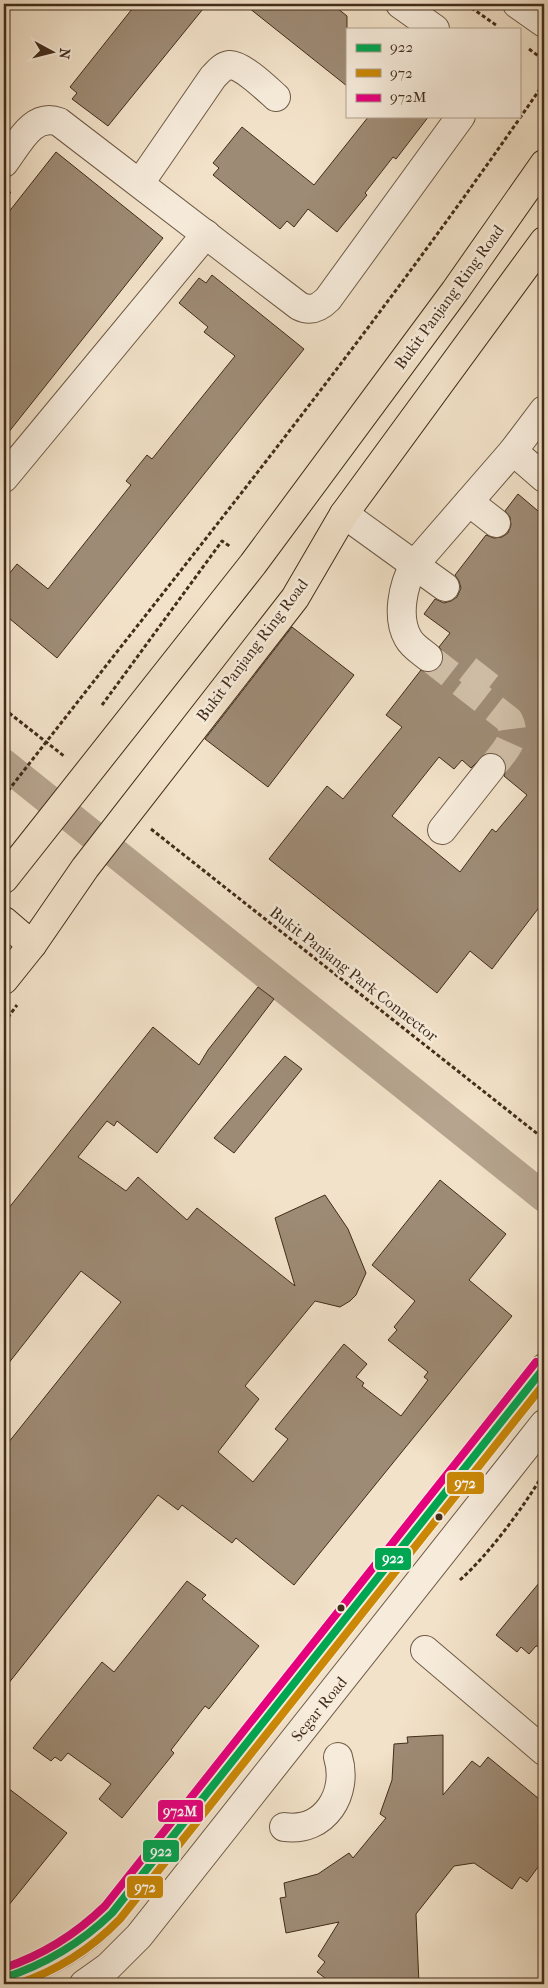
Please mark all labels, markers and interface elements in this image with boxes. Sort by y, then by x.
north arrow [28,28,78,78]
legend [346,28,520,118]
text: 922 [390,38,414,56]
text: N [55,47,73,60]
text: 972 [390,64,413,82]
text: 972M [390,88,427,106]
street label: Bukit Panjang Ring Road [390,221,508,373]
street label: Bukit Panjang Ring Road [192,575,312,725]
street label: Bukit Panjang Park Connector [266,902,442,1046]
line badge: 972 [446,1471,485,1495]
text: 972 [453,1475,476,1492]
unlabelled marker [434,1512,444,1522]
line badge: 922 [374,1547,412,1571]
text: 922 [381,1550,404,1567]
unlabelled marker [336,1603,346,1613]
street label: Segar Road [287,1673,351,1745]
line badge: 972M [157,1799,204,1823]
text: 972M [162,1803,197,1820]
line badge: 922 [142,1839,180,1863]
text: 922 [149,1843,172,1860]
line badge: 972 [126,1875,164,1899]
text: 972 [133,1879,156,1896]

